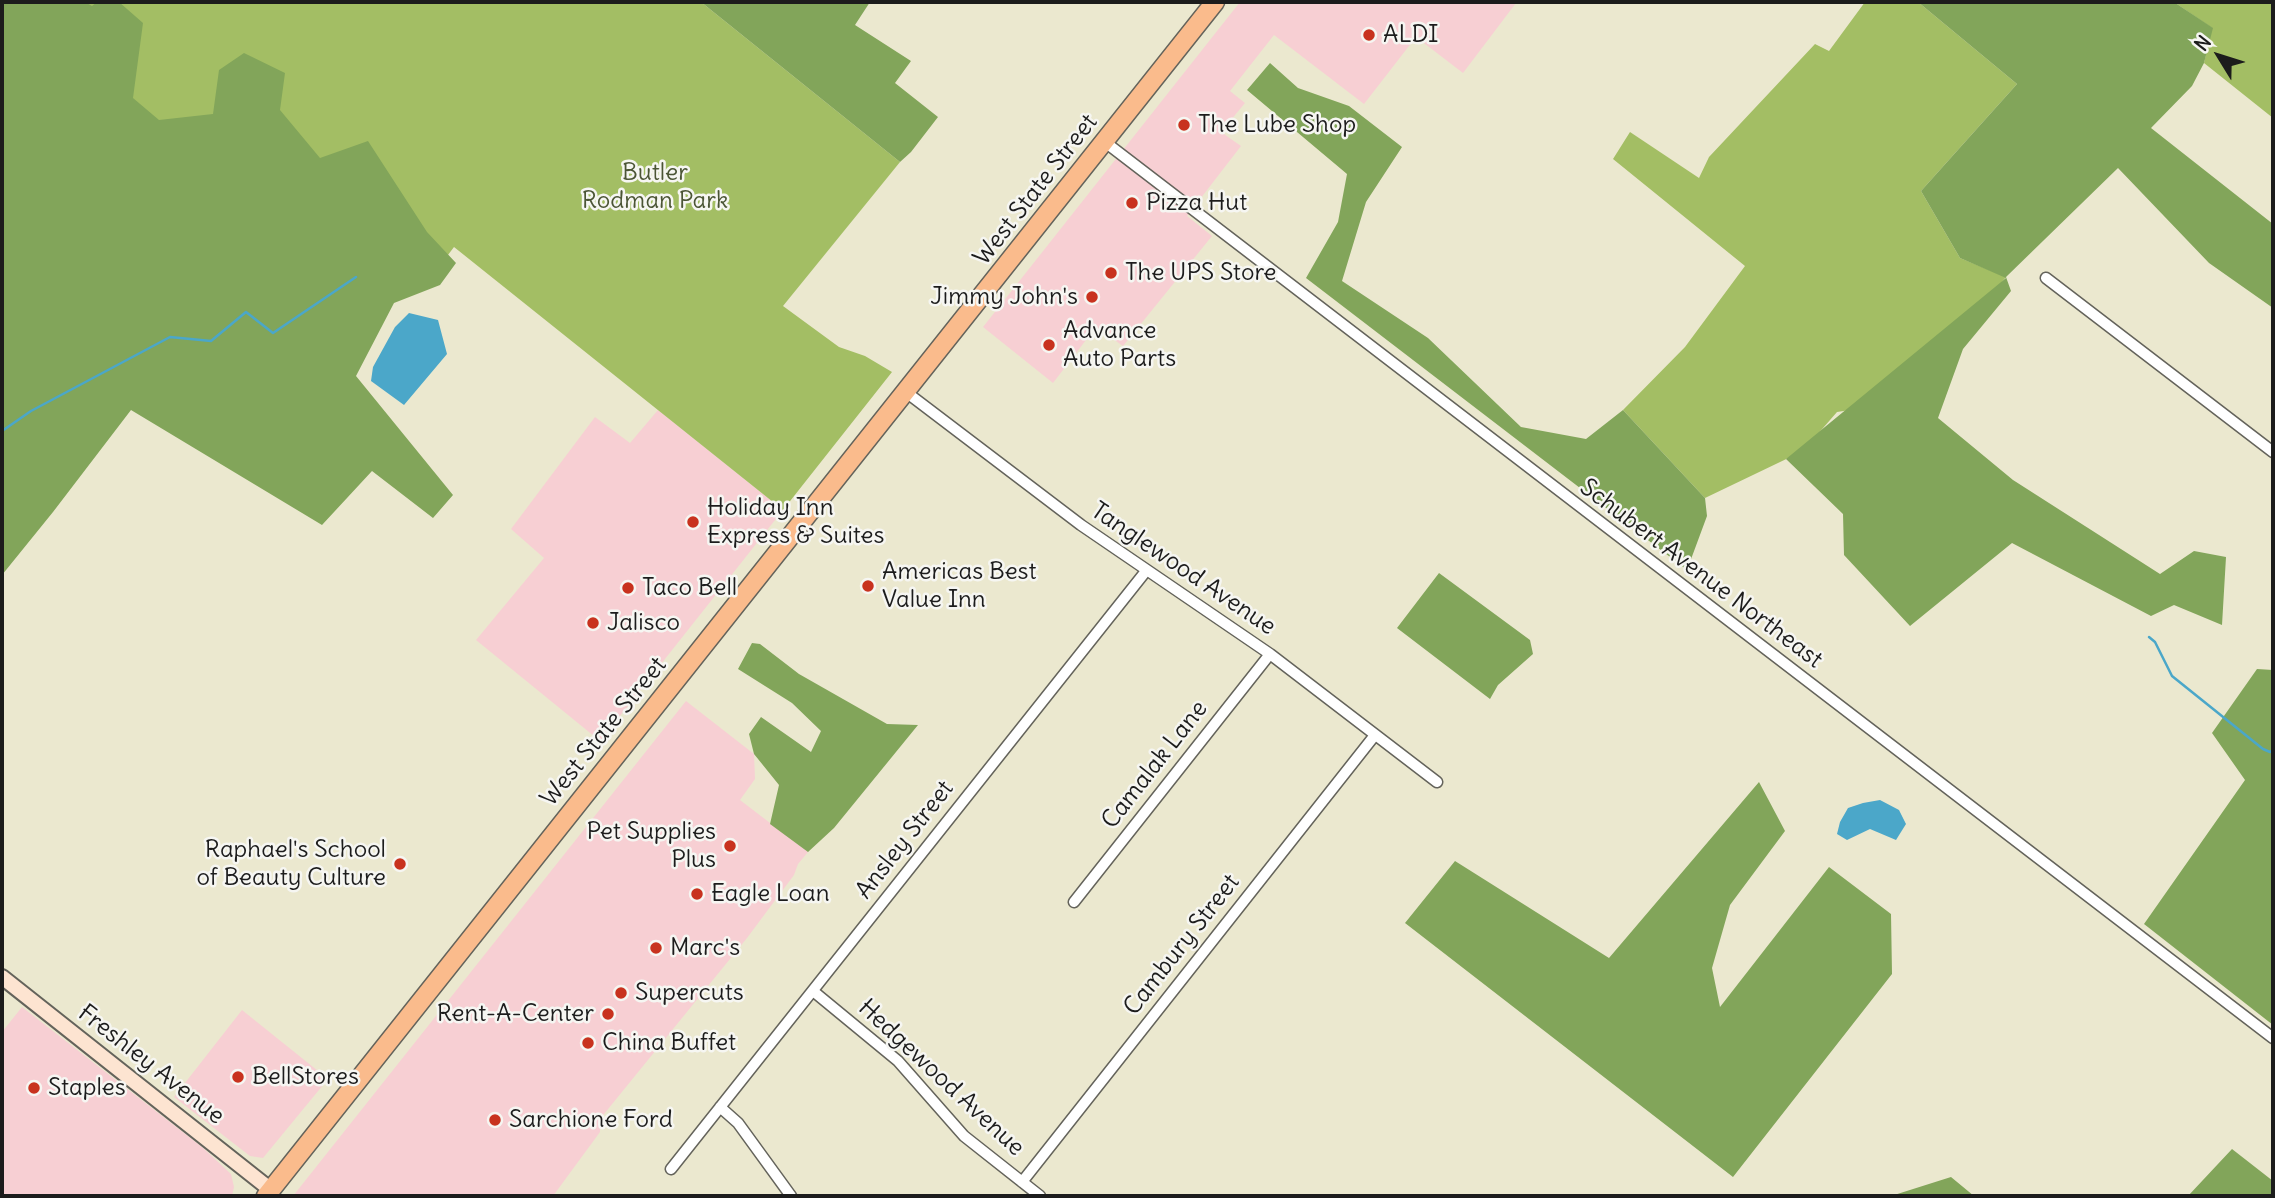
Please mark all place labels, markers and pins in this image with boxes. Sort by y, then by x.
place label: ALDI [1383,21,1438,49]
marker: ALDI [1361,27,1377,43]
place label: The Lube Shop [1198,111,1356,139]
marker: The Lube Shop [1176,117,1192,133]
place label: Pizza Hut [1146,189,1247,217]
marker: Pizza Hut [1124,195,1140,211]
place label: The UPS Store [1125,259,1276,287]
marker: The UPS Store [1103,265,1119,281]
place label: Jimmy John's [930,283,1078,311]
marker: Jimmy John's [1084,289,1100,305]
place label: Advance Auto Parts [1063,317,1176,373]
marker: Advance Auto Parts [1041,337,1057,353]
place label: Holiday Inn Express & Suites [707,494,884,550]
marker: Holiday Inn Express & Suites [685,514,701,530]
place label: Americas Best Value Inn [882,558,1037,614]
place label: Taco Bell [642,574,737,602]
marker: Americas Best Value Inn [860,578,876,594]
marker: Taco Bell [620,580,636,596]
place label: Jalisco [607,609,680,637]
marker: Jalisco [585,615,601,631]
place label: Pet Supplies Plus [586,818,716,874]
place label: Raphael's School of Beauty Culture [196,836,386,892]
marker: Pet Supplies Plus [722,838,738,854]
marker: Raphael's School of Beauty Culture [392,856,408,872]
place label: Eagle Loan [711,880,830,908]
marker: Eagle Loan [689,886,705,902]
place label: Marc's [670,934,740,962]
marker: Marc's [648,940,664,956]
place label: Supercuts [635,979,744,1007]
marker: Supercuts [613,985,629,1001]
place label: Rent-A-Center [437,1000,594,1028]
marker: Rent-A-Center [600,1006,616,1022]
place label: China Buffet [602,1029,736,1057]
marker: China Buffet [580,1035,596,1051]
place label: BellStores [252,1063,359,1091]
marker: BellStores [230,1069,246,1085]
place label: Staples [48,1074,126,1102]
marker: Staples [26,1080,42,1096]
place label: Sarchione Ford [509,1106,673,1134]
marker: Sarchione Ford [487,1112,503,1128]

